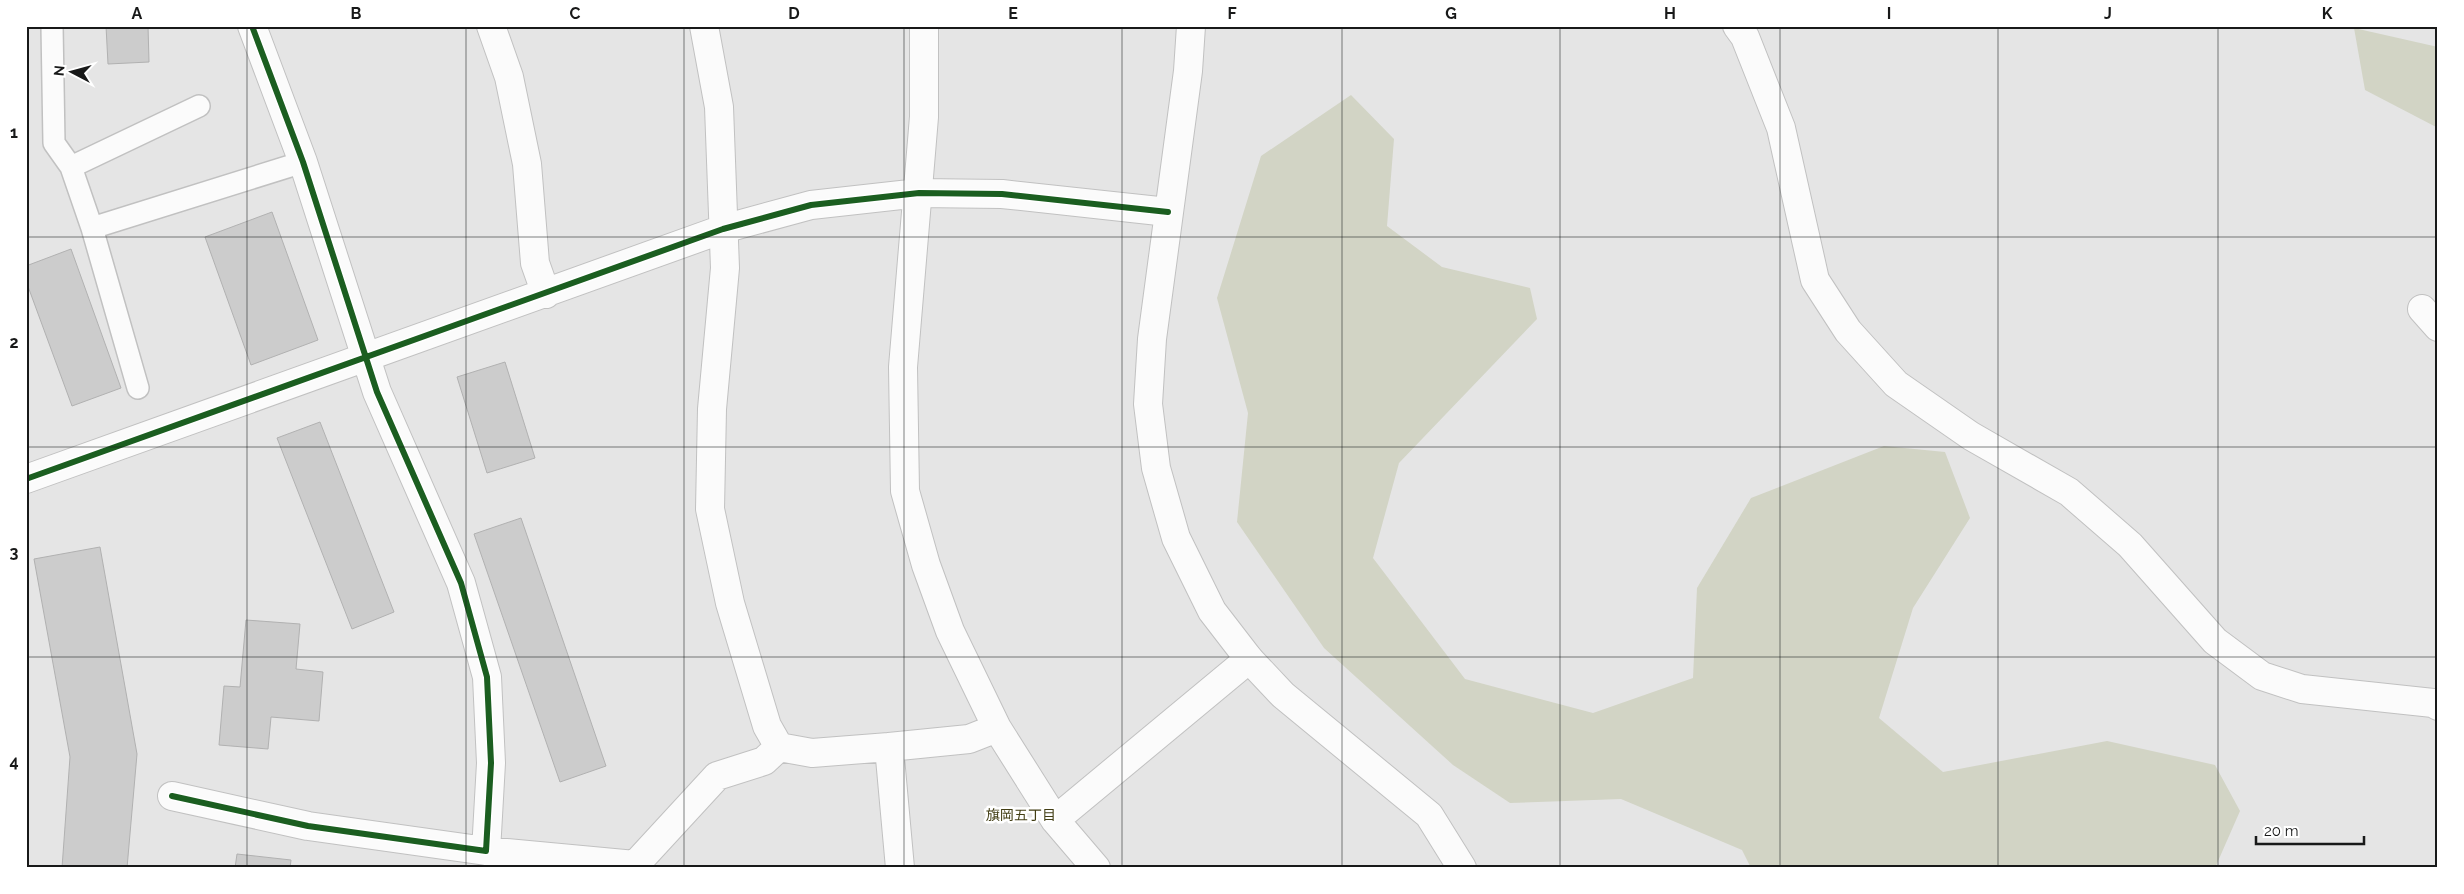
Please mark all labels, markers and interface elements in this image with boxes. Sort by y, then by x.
text: A [132,4,143,23]
text: B [351,4,362,23]
text: C [570,4,581,23]
text: D [788,4,800,23]
text: E [1008,4,1018,23]
text: F [1227,4,1237,23]
text: G [1445,4,1457,23]
text: H [1664,4,1676,23]
text: I [1887,4,1891,23]
text: J [2104,4,2112,23]
text: K [2322,4,2333,23]
north arrow [48,48,98,98]
text: N [51,64,68,77]
text: 1 [10,123,18,142]
text: 2 [9,333,19,352]
text: 3 [10,543,19,562]
text: 4 [9,752,19,771]
district label: 旗岡五丁目 [986,807,1056,823]
scale bar [2256,814,2364,846]
text: 20 m [2264,822,2299,840]

